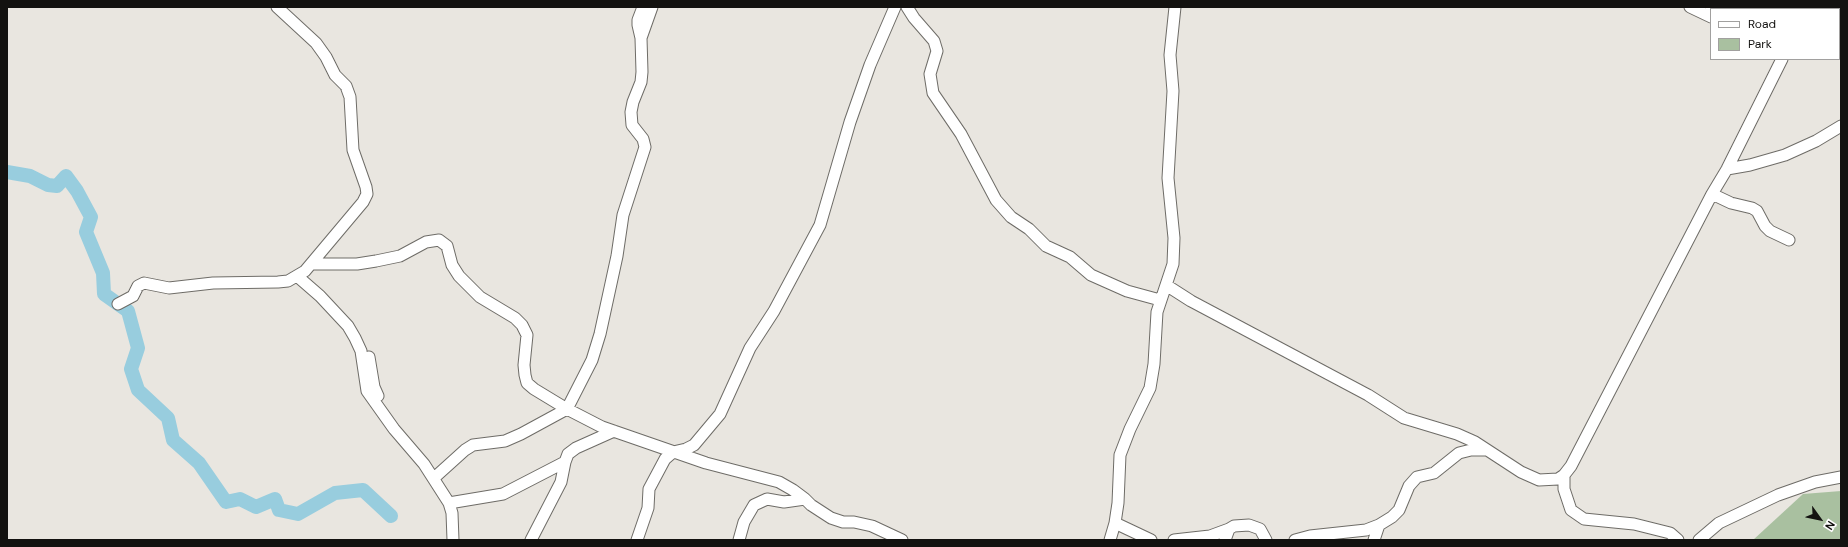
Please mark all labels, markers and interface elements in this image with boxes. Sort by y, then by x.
legend [1710,8,1840,60]
text: Road [1748,16,1776,32]
text: Park [1748,36,1772,52]
north arrow [1800,499,1840,539]
text: N [1822,518,1838,533]

